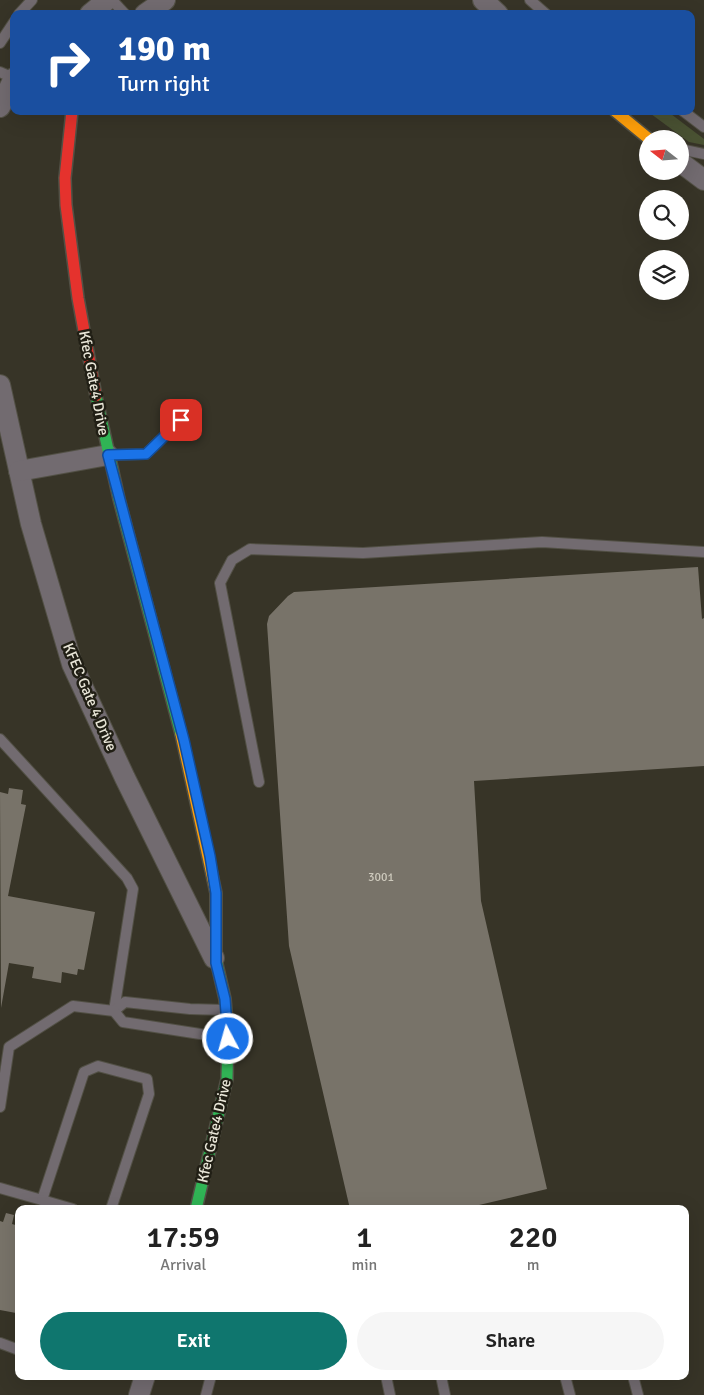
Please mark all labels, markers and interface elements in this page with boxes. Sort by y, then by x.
text: 190 m [118,27,211,70]
icon: right [35,30,100,95]
text: Turn right [118,70,210,97]
north arrow [639,130,689,180]
map controls [639,130,689,300]
button: search [639,190,689,240]
button: layers [639,250,689,300]
street label: Kfec Gate4 Drive [75,329,113,437]
pin [160,399,202,441]
icon: arrive [167,406,195,434]
street label: KFEC Gate 4 Drive [59,640,121,754]
house number: 3001 [368,870,394,885]
position arrow [201,1012,253,1064]
street label: Kfec Gate4 Drive [193,1077,235,1185]
text: 17:59 [147,1219,220,1256]
text: 1 [356,1219,372,1256]
text: 220 [509,1219,557,1256]
text: Arrival [160,1255,206,1275]
text: min [351,1255,377,1275]
text: m [527,1255,539,1275]
button: Exit [40,1312,347,1370]
button: Share [357,1312,664,1370]

